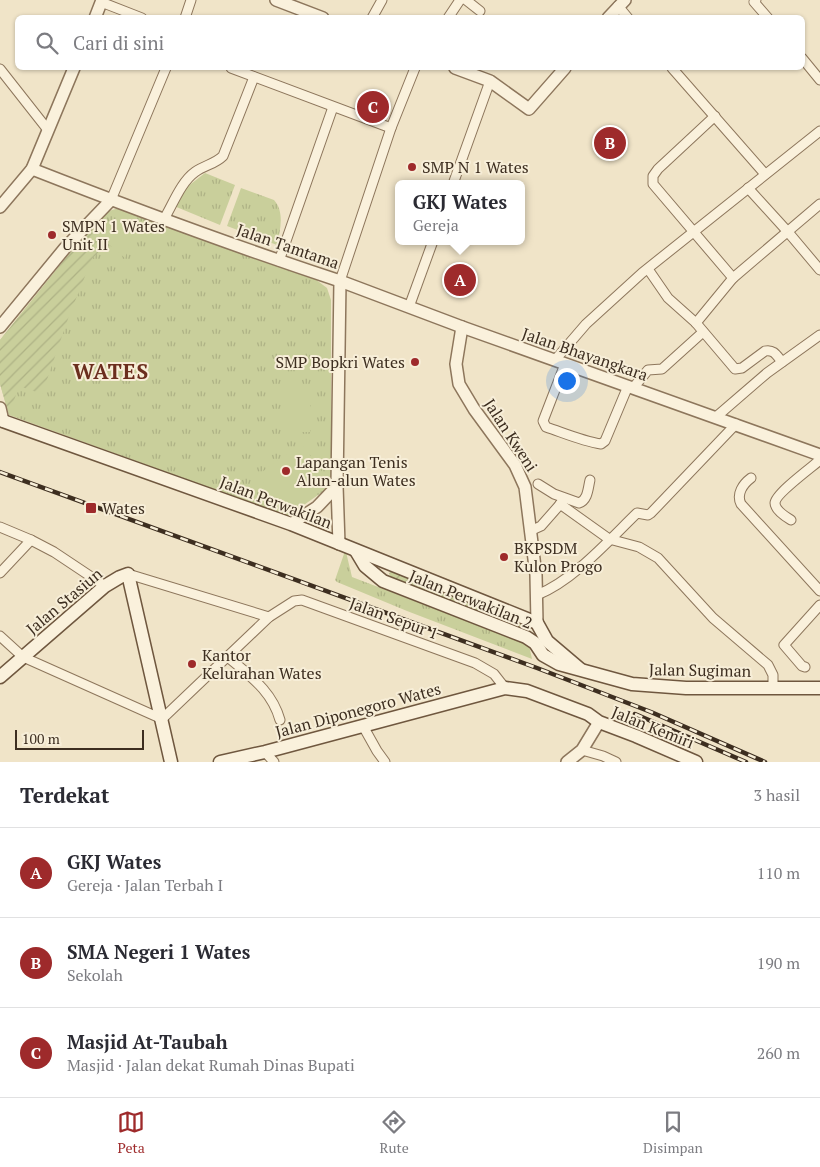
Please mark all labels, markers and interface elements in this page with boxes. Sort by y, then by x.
search box [15,15,805,70]
icon: search [33,29,61,57]
text: Cari di sini [73,30,164,55]
pin: C [357,88,389,126]
pin: B [594,124,626,162]
place label: SMP N 1 Wates [422,156,529,178]
marker: SMP N 1 Wates [406,161,418,173]
popup [395,180,525,245]
text: GKJ Wates [413,189,507,214]
text: Gereja [413,214,459,236]
place label: SMPN 1 Wates Unit II [62,215,165,255]
street label: Jalan Tamtama [234,218,342,274]
marker: SMPN 1 Wates Unit II [46,229,58,241]
pin: A [444,261,476,299]
street label: Jalan Bhayangkara [519,322,651,386]
place label: SMP Bopkri Wates [275,351,405,373]
marker: SMP Bopkri Wates [409,356,421,368]
district label: WATES [73,357,149,385]
your location [554,368,580,394]
street label: Jalan Kweni [479,394,543,476]
place label: Lapangan Tenis Alun-alun Wates [296,451,416,491]
marker: Lapangan Tenis Alun-alun Wates [280,465,292,477]
street label: Jalan Perwakilan [217,471,336,534]
place label: Wates [102,497,145,519]
marker: Wates [84,501,98,515]
place label: BKPSDM Kulon Progo [514,537,603,577]
marker: BKPSDM Kulon Progo [498,551,510,563]
street label: Jalan Stasiun [21,562,107,639]
street label: Jalan Perwakilan 2 [406,564,536,634]
street label: Jalan Sepur 1 [346,592,442,644]
place label: Kantor Kelurahan Wates [202,644,322,684]
marker: Kantor Kelurahan Wates [186,658,198,670]
street label: Jalan Sugiman [649,658,752,682]
street label: Jalan Diponegoro Wates [273,677,443,743]
street label: Jalan Kemiri [609,700,698,754]
scale bar [15,727,144,750]
text: 100 m [22,729,60,748]
text: Terdekat [20,781,109,809]
text: 3 hasil [754,784,800,806]
text: GKJ Wates [67,849,161,874]
text: A [30,862,42,884]
text: 110 m [757,862,800,884]
text: Gereja · Jalan Terbah I [67,874,223,896]
text: SMA Negeri 1 Wates [67,939,250,964]
text: B [31,952,41,974]
text: 190 m [757,952,800,974]
text: Sekolah [67,964,123,986]
text: Masjid At-Taubah [67,1029,228,1054]
text: C [31,1042,41,1064]
text: 260 m [757,1042,800,1064]
text: Masjid · Jalan dekat Rumah Dinas Bupati [67,1054,355,1076]
tab: Peta [117,1108,145,1157]
tab: Rute [379,1108,409,1157]
tab: Disimpan [643,1108,703,1157]

